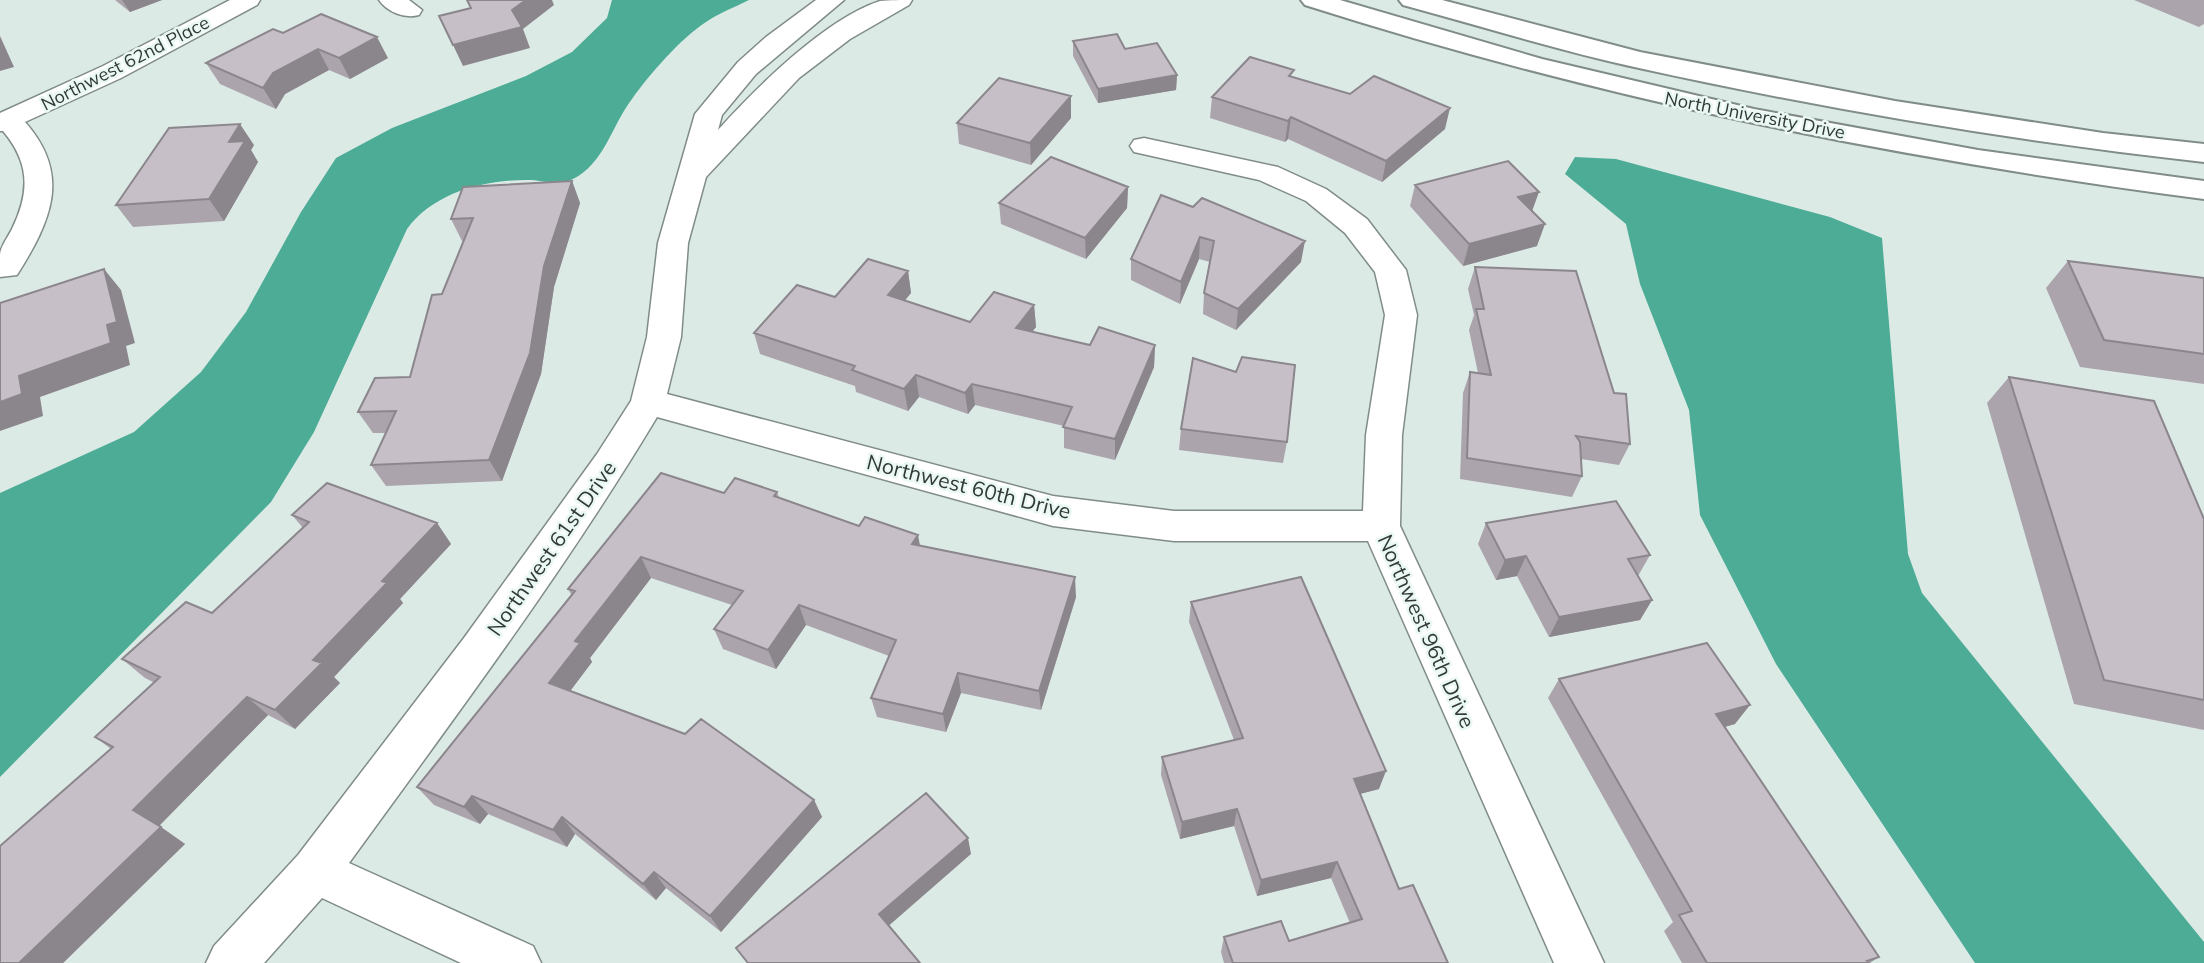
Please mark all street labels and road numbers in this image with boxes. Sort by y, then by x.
street label: Northwest 62nd Place [37,11,213,115]
street label: North University Drive [1663,86,1847,144]
street label: Northwest 60th Drive [864,448,1074,524]
street label: Northwest 61st Drive [481,456,621,640]
street label: Northwest 96th Drive [1373,530,1481,732]

